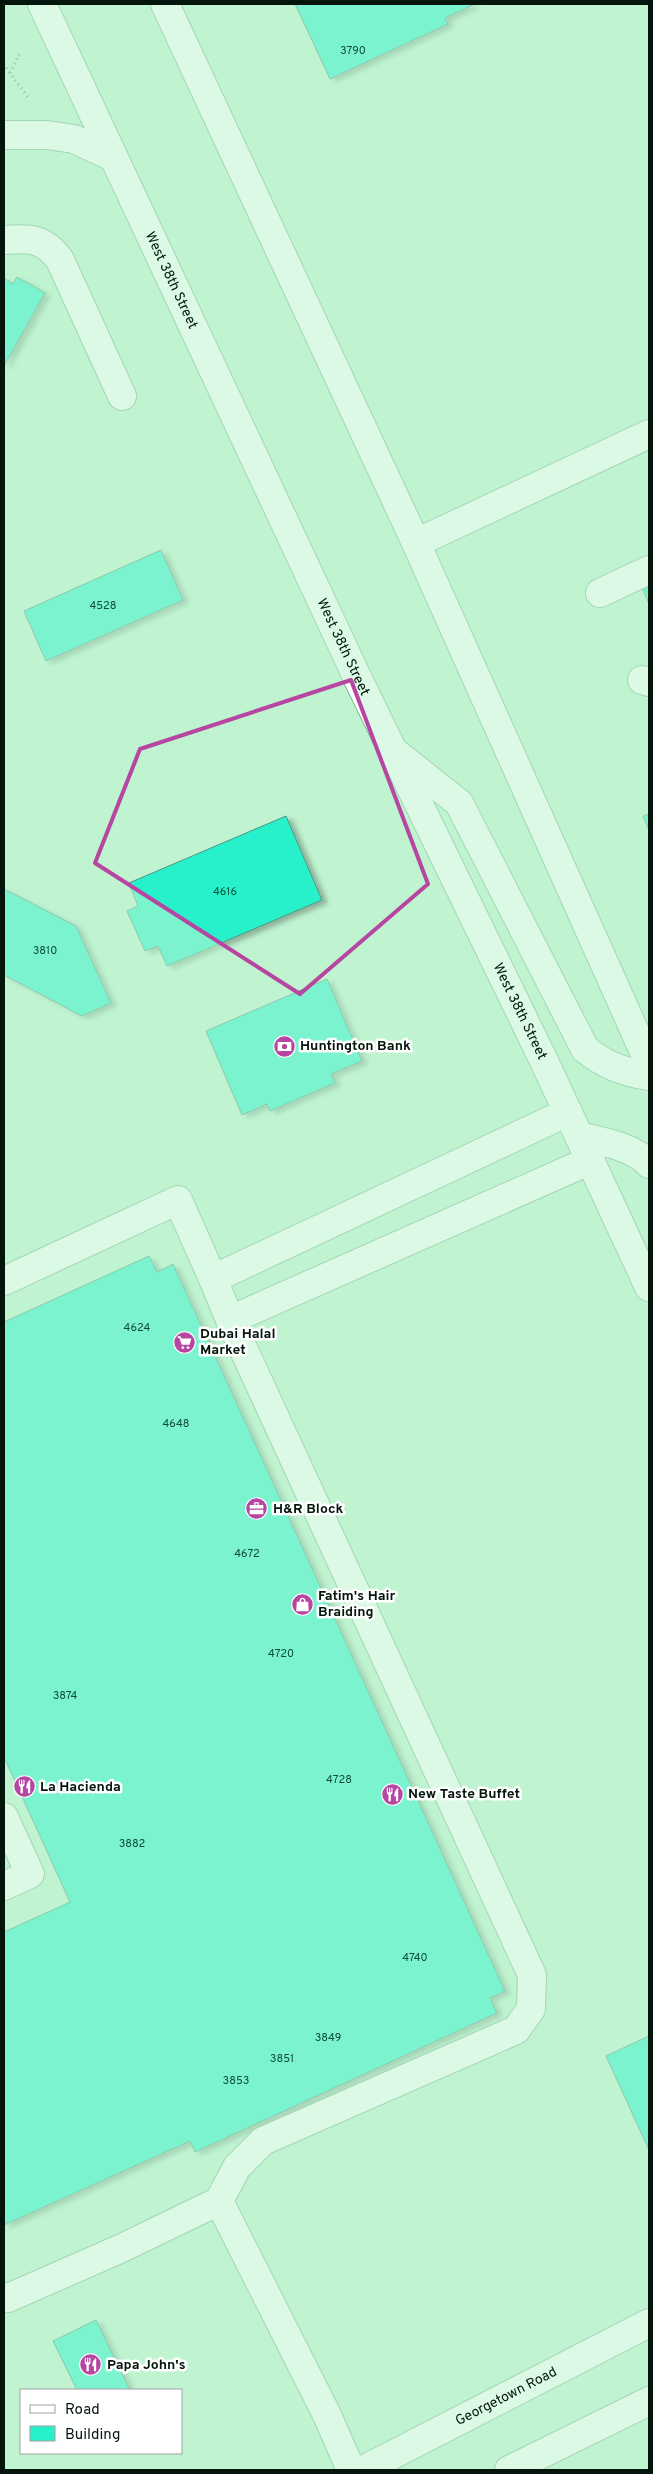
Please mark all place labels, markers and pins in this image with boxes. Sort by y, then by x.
bank icon: Huntington Bank [272,1034,296,1058]
place label: Huntington Bank [300,1038,411,1055]
place label: Dubai Halal Market [200,1326,276,1359]
supermarket icon: Dubai Halal Market [172,1330,196,1354]
office icon: H&R Block [245,1497,269,1521]
place label: H&R Block [273,1501,344,1518]
place label: Fatim's Hair Braiding [318,1588,396,1621]
shop icon: Fatim's Hair Braiding [290,1592,314,1616]
restaurant icon: La Hacienda [12,1775,36,1799]
place label: La Hacienda [40,1779,121,1796]
restaurant icon: New Taste Buffet [380,1782,404,1806]
place label: New Taste Buffet [408,1786,520,1803]
restaurant icon: Papa John's [79,2353,103,2377]
place label: Papa John's [107,2357,186,2374]

